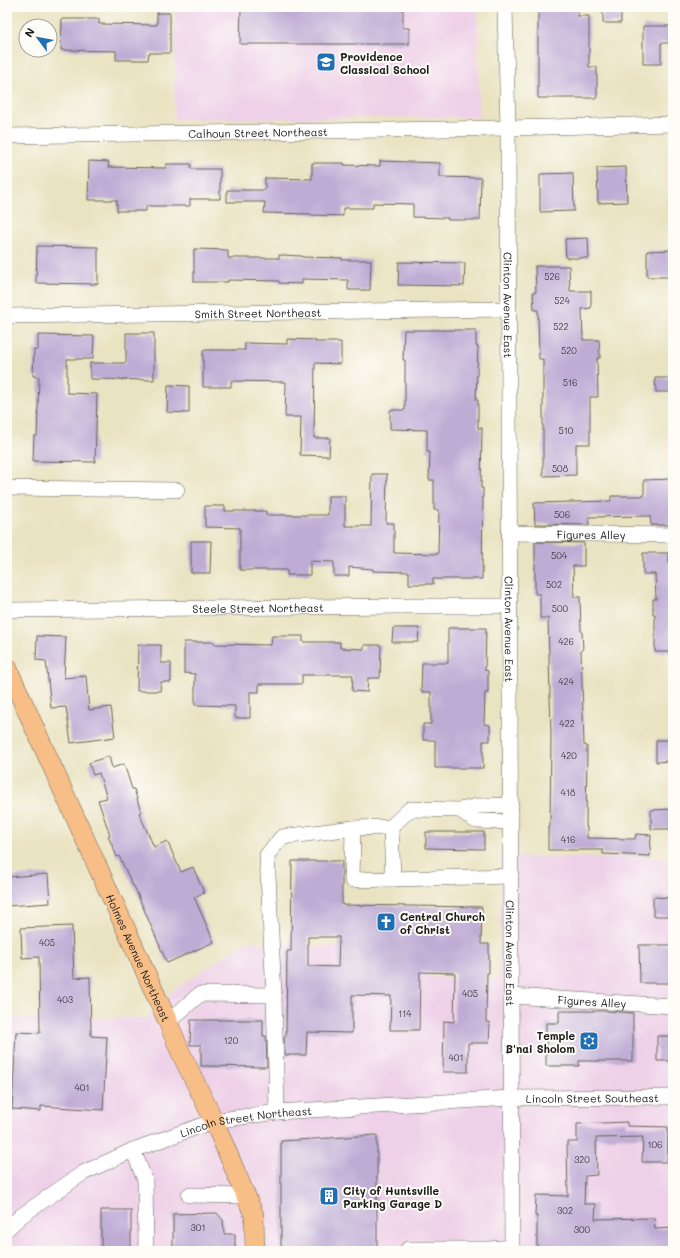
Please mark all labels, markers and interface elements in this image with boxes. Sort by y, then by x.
north arrow [18,18,58,58]
text: N [21,25,38,40]
place label: Providence Classical School [340,49,429,77]
school or university icon: Providence Classical School [315,51,337,73]
street label: Calhoun Street Northeast [188,123,328,141]
street label: Clinton Avenue East [501,252,516,358]
house number: 526 [544,271,560,282]
house number: 524 [554,295,570,306]
street label: Smith Street Northeast [195,304,322,321]
house number: 522 [553,321,569,332]
house number: 520 [561,345,577,356]
house number: 516 [563,377,577,388]
house number: 510 [559,425,574,436]
house number: 508 [552,463,569,474]
house number: 506 [554,509,570,520]
street label: Figures Alley [556,526,626,542]
house number: 504 [551,550,568,561]
street label: Clinton Avenue East [502,576,517,682]
house number: 502 [546,579,562,590]
street label: Steele Street Northeast [192,599,324,616]
house number: 500 [552,603,569,614]
house number: 426 [558,636,574,647]
house number: 424 [558,676,574,687]
house number: 422 [559,718,575,729]
house number: 420 [561,750,577,761]
house number: 418 [561,787,576,798]
house number: 416 [561,834,575,845]
street label: Holmes Avenue Northeast [103,891,174,1024]
street label: Clinton Avenue East [503,900,519,1006]
place label: Central Church of Christ [400,909,485,937]
church icon: Central Church of Christ [375,911,397,933]
house number: 405 [39,937,55,948]
house number: 405 [462,988,478,999]
street label: Figures Alley [557,991,627,1011]
house number: 403 [57,994,73,1005]
house number: 114 [398,1008,412,1019]
place label: Temple B'nai Sholom [506,1028,575,1056]
synagogue icon: Temple B'nai Sholom [578,1030,600,1052]
house number: 120 [224,1035,239,1046]
house number: 401 [449,1052,463,1063]
house number: 401 [75,1082,89,1093]
street label: Lincoln Street Southeast [526,1090,659,1105]
street label: Lincoln Street Northeast [178,1102,312,1140]
house number: 106 [647,1139,663,1150]
house number: 320 [574,1154,590,1165]
place label: City of Huntsville Parking Garage D [343,1183,442,1211]
building icon: City of Huntsville Parking Garage D [318,1185,340,1207]
house number: 302 [557,1205,573,1216]
house number: 301 [191,1222,205,1233]
house number: 300 [574,1224,591,1235]

